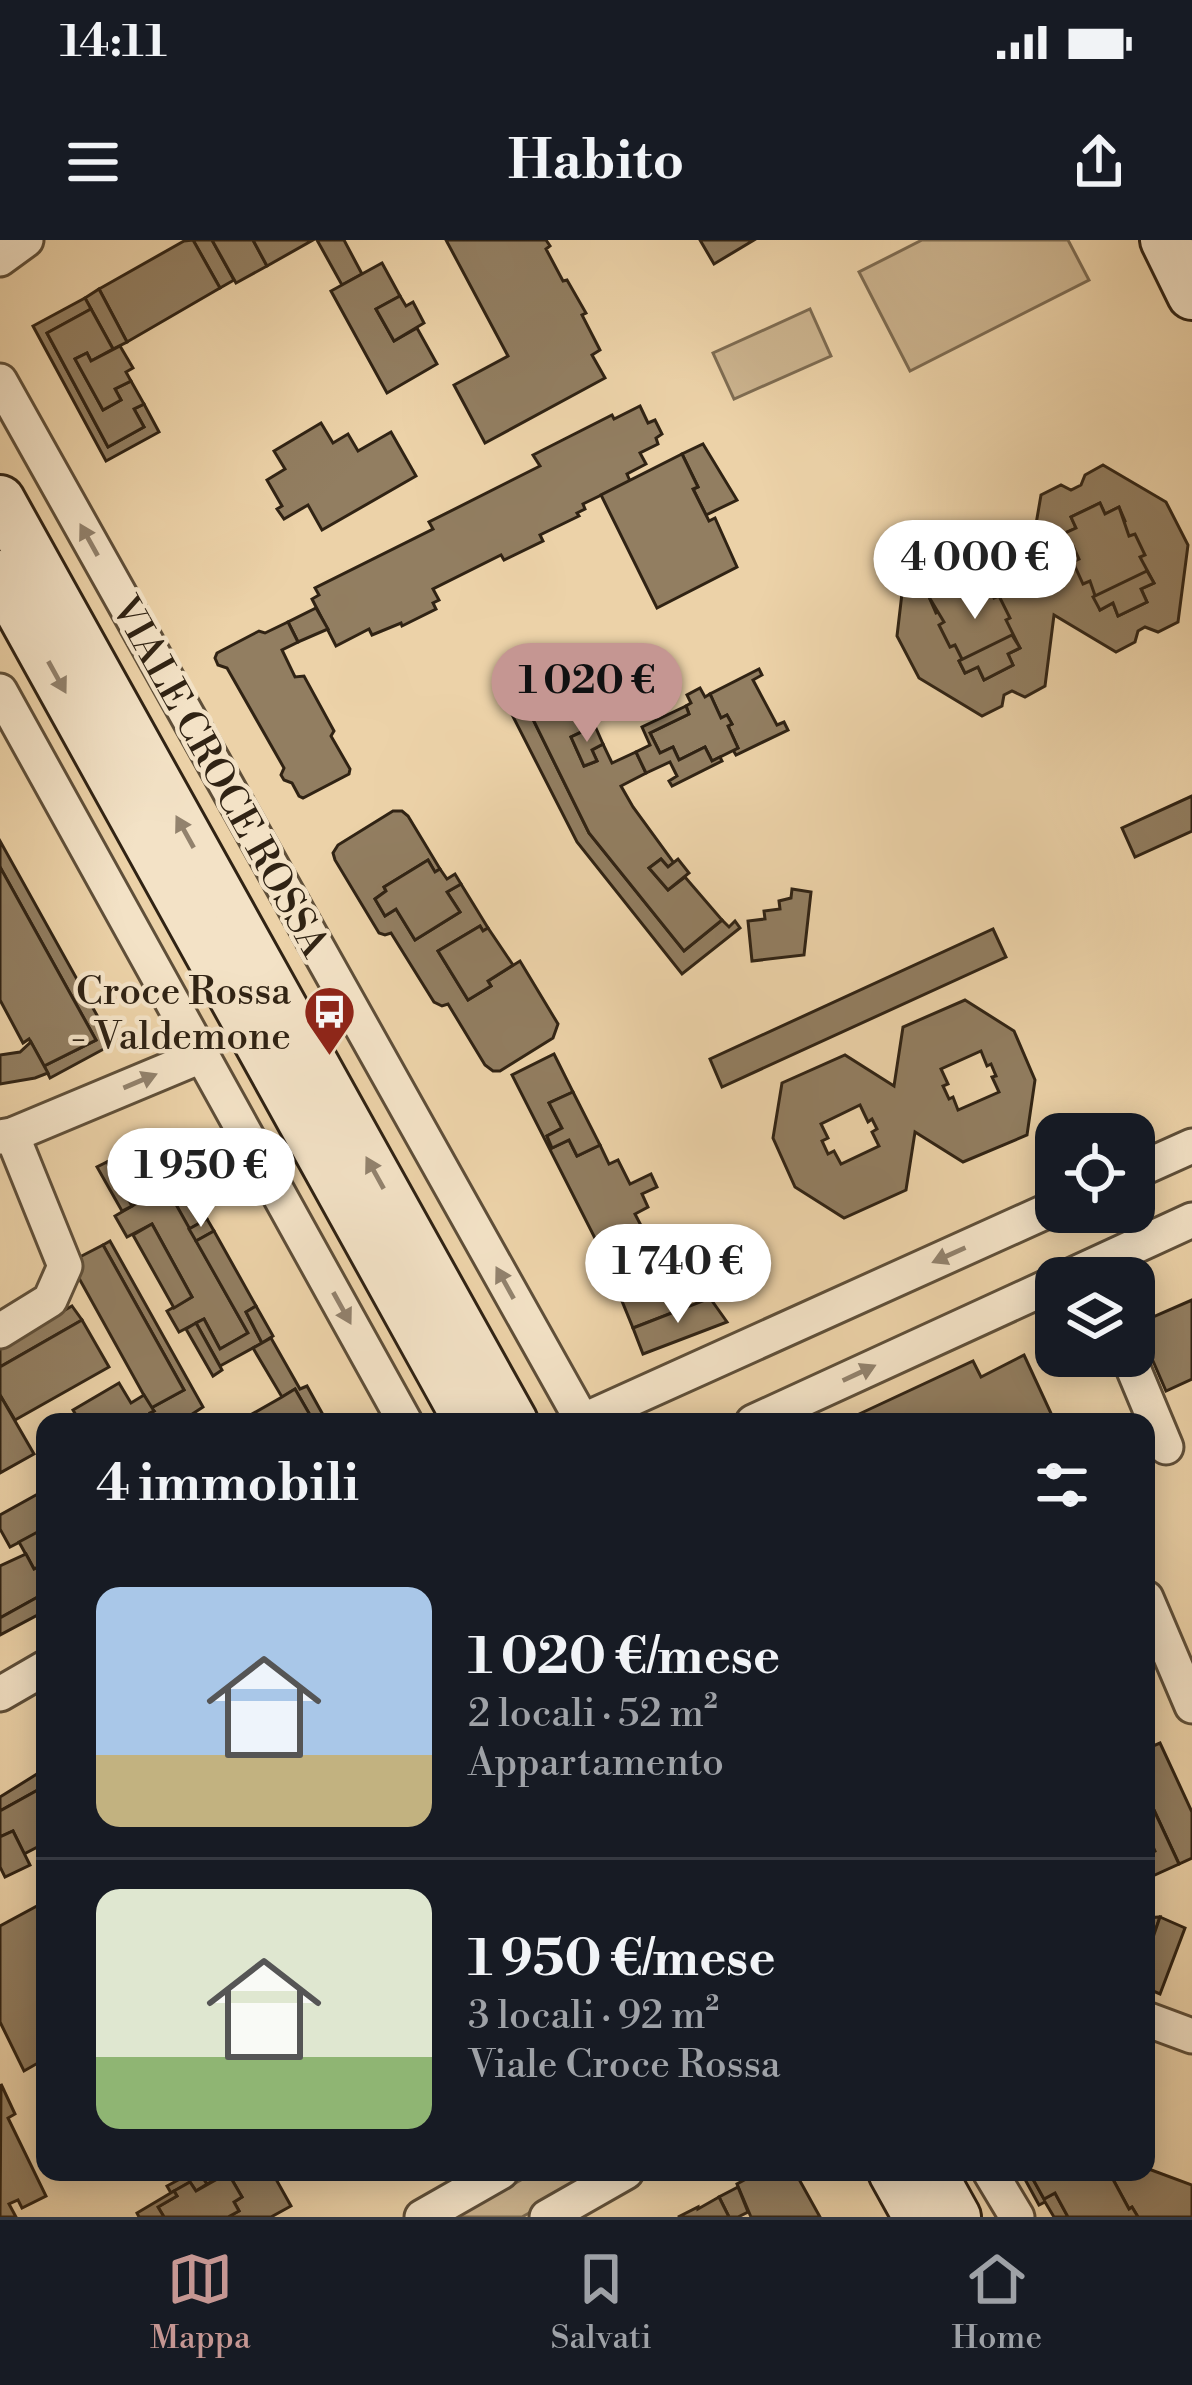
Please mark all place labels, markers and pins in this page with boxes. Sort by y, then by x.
pin: 4 000 € [864,520,1086,622]
pin: 1 020 € [476,643,698,745]
place label: Croce Rossa - Valdemone [71,968,291,1062]
bus stop icon: Croce Rossa - Valdemone [302,984,358,1058]
pin: 1 950 € [90,1128,312,1230]
pin: 1 740 € [567,1224,789,1326]

